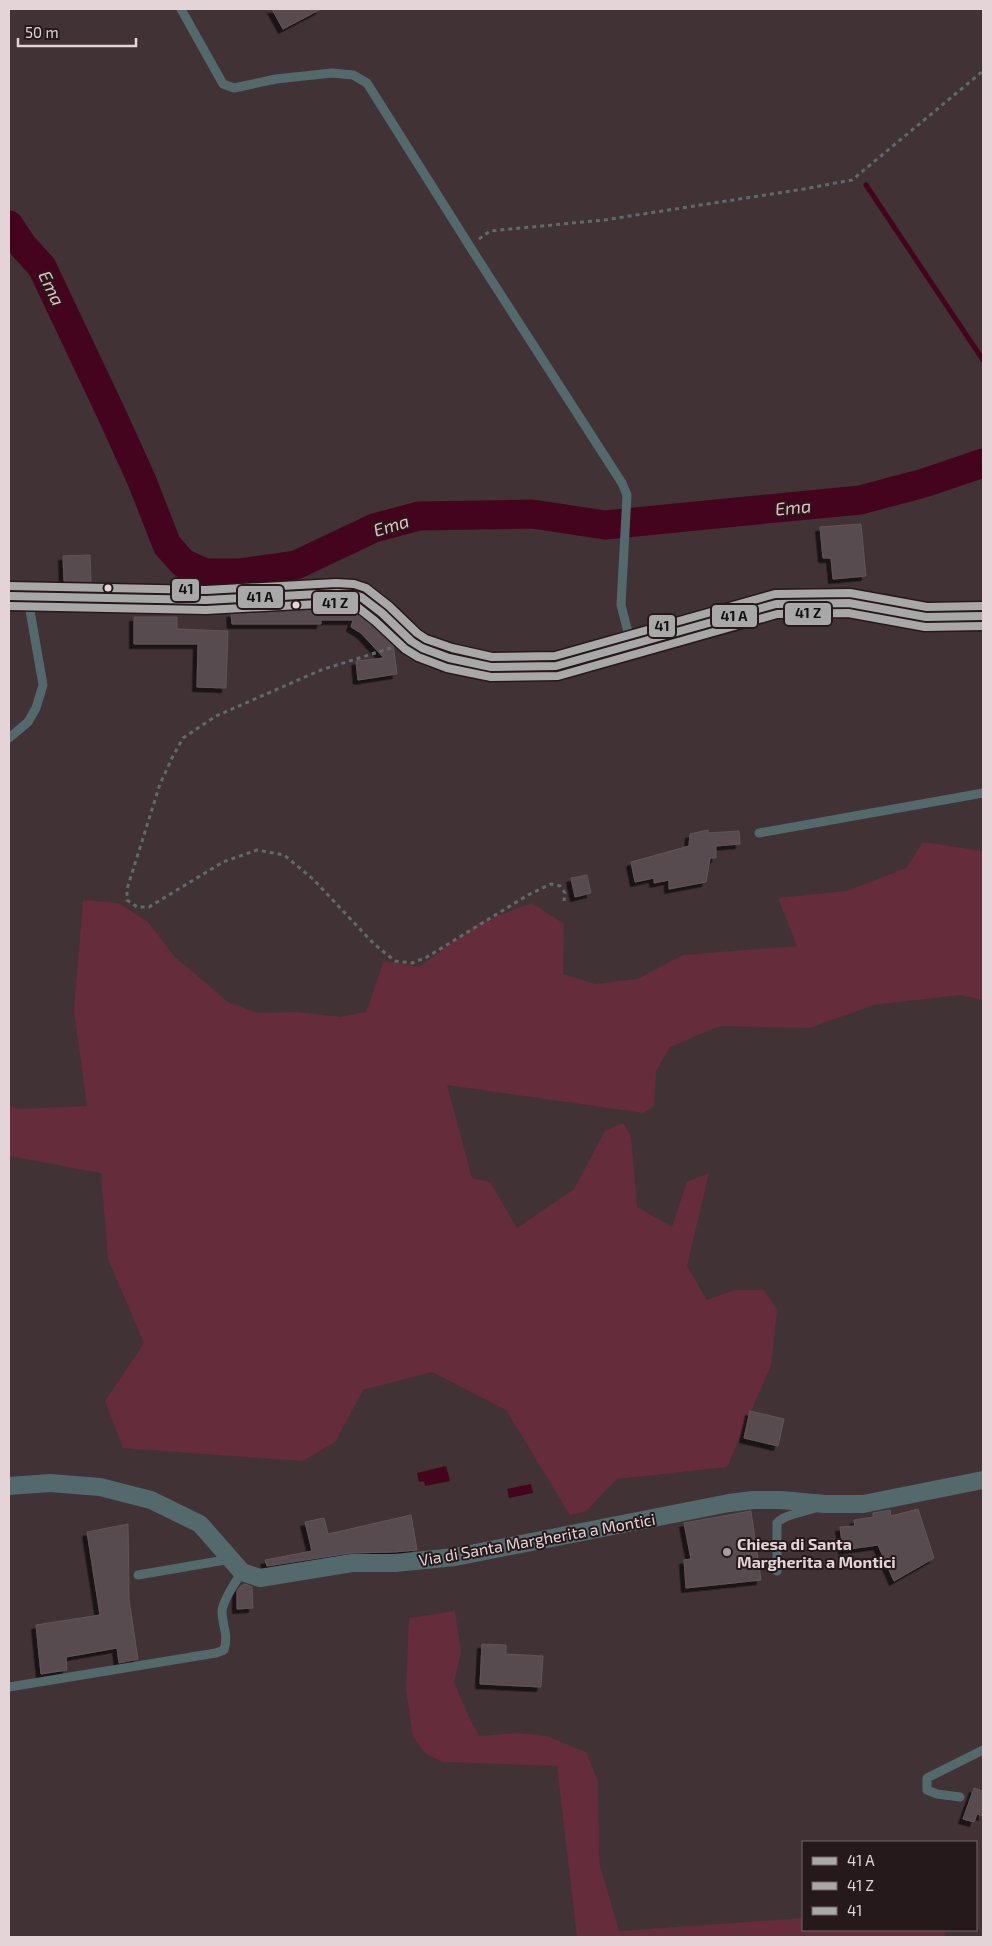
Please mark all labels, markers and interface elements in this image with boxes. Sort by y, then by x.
scale bar [18,15,135,47]
text: 50 m [25,23,59,41]
water label: Ema [34,267,70,309]
water label: Ema [774,494,812,520]
water label: Ema [371,509,411,541]
line badge: 41 [171,578,200,602]
text: 41 [179,580,193,597]
unlabelled marker [103,583,113,593]
line badge: 41 A [237,585,284,609]
text: 41 A [247,588,274,605]
line badge: 41 Z [312,591,359,615]
text: 41 Z [322,594,348,611]
unlabelled marker [291,600,301,610]
line badge: 41 Z [784,602,832,626]
line badge: 41 A [711,604,758,628]
text: 41 Z [795,604,821,621]
text: 41 A [721,607,748,624]
line badge: 41 [648,614,676,638]
text: 41 [655,617,669,634]
street label: Via di Santa Margherita a Montici [417,1509,657,1569]
place label: Chiesa di Santa Margherita a Montici [737,1534,896,1571]
marker: Chiesa di Santa Margherita a Montici [721,1546,733,1558]
legend [802,1841,977,1931]
text: 41 A [847,1851,875,1869]
text: 41 Z [847,1876,874,1894]
text: 41 [847,1901,862,1919]

